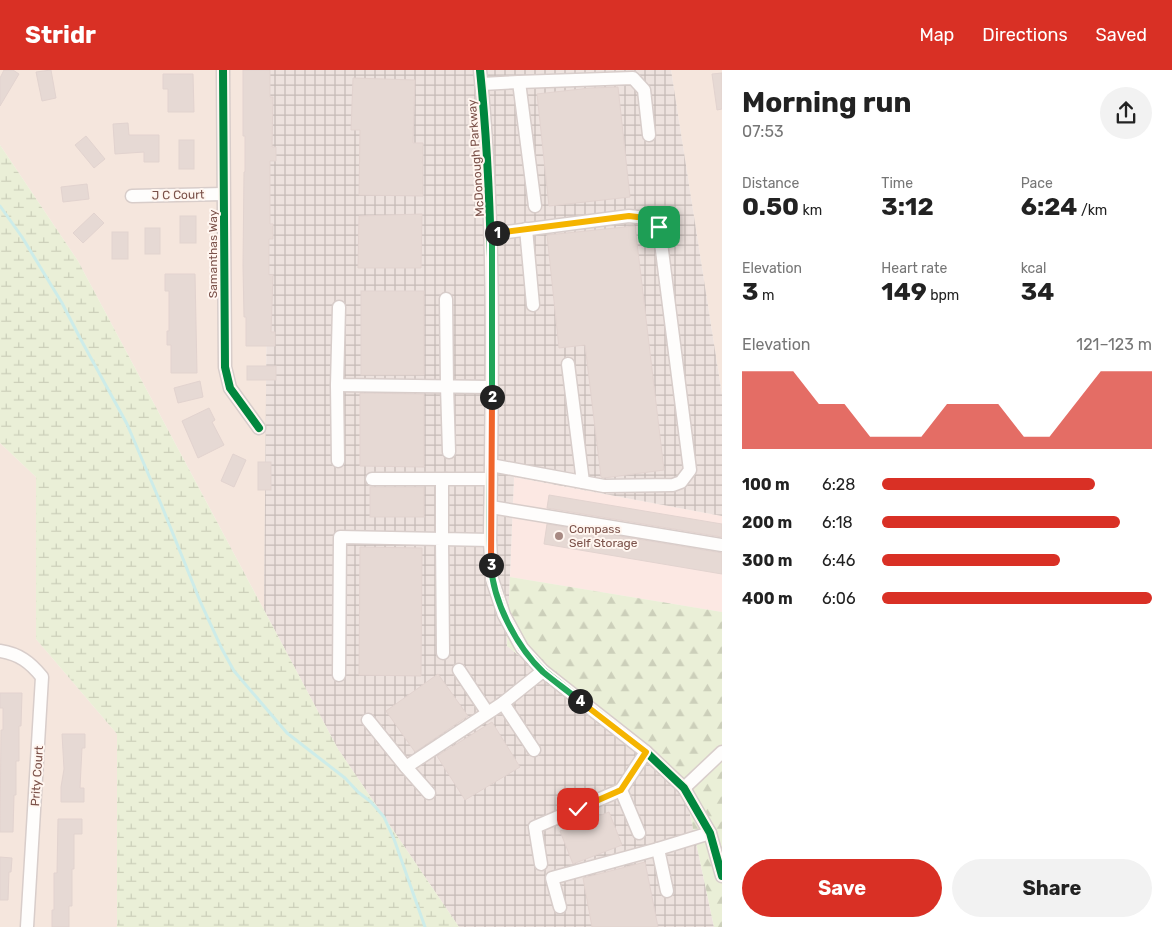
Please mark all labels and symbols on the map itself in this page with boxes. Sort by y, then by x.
street label: McDonough Parkway [465,98,487,217]
street label: J C Court [151,188,205,202]
pin [638,206,680,248]
street label: Samanthas Way [206,209,220,298]
pin: 1 [484,220,510,246]
pin: 2 [480,384,504,410]
place label: Compass Self Storage [569,522,638,550]
marker: Compass Self Storage [553,530,565,542]
pin: 3 [478,552,504,578]
pin: 4 [568,688,592,714]
street label: Prity Court [28,745,46,807]
pin [557,788,599,830]

